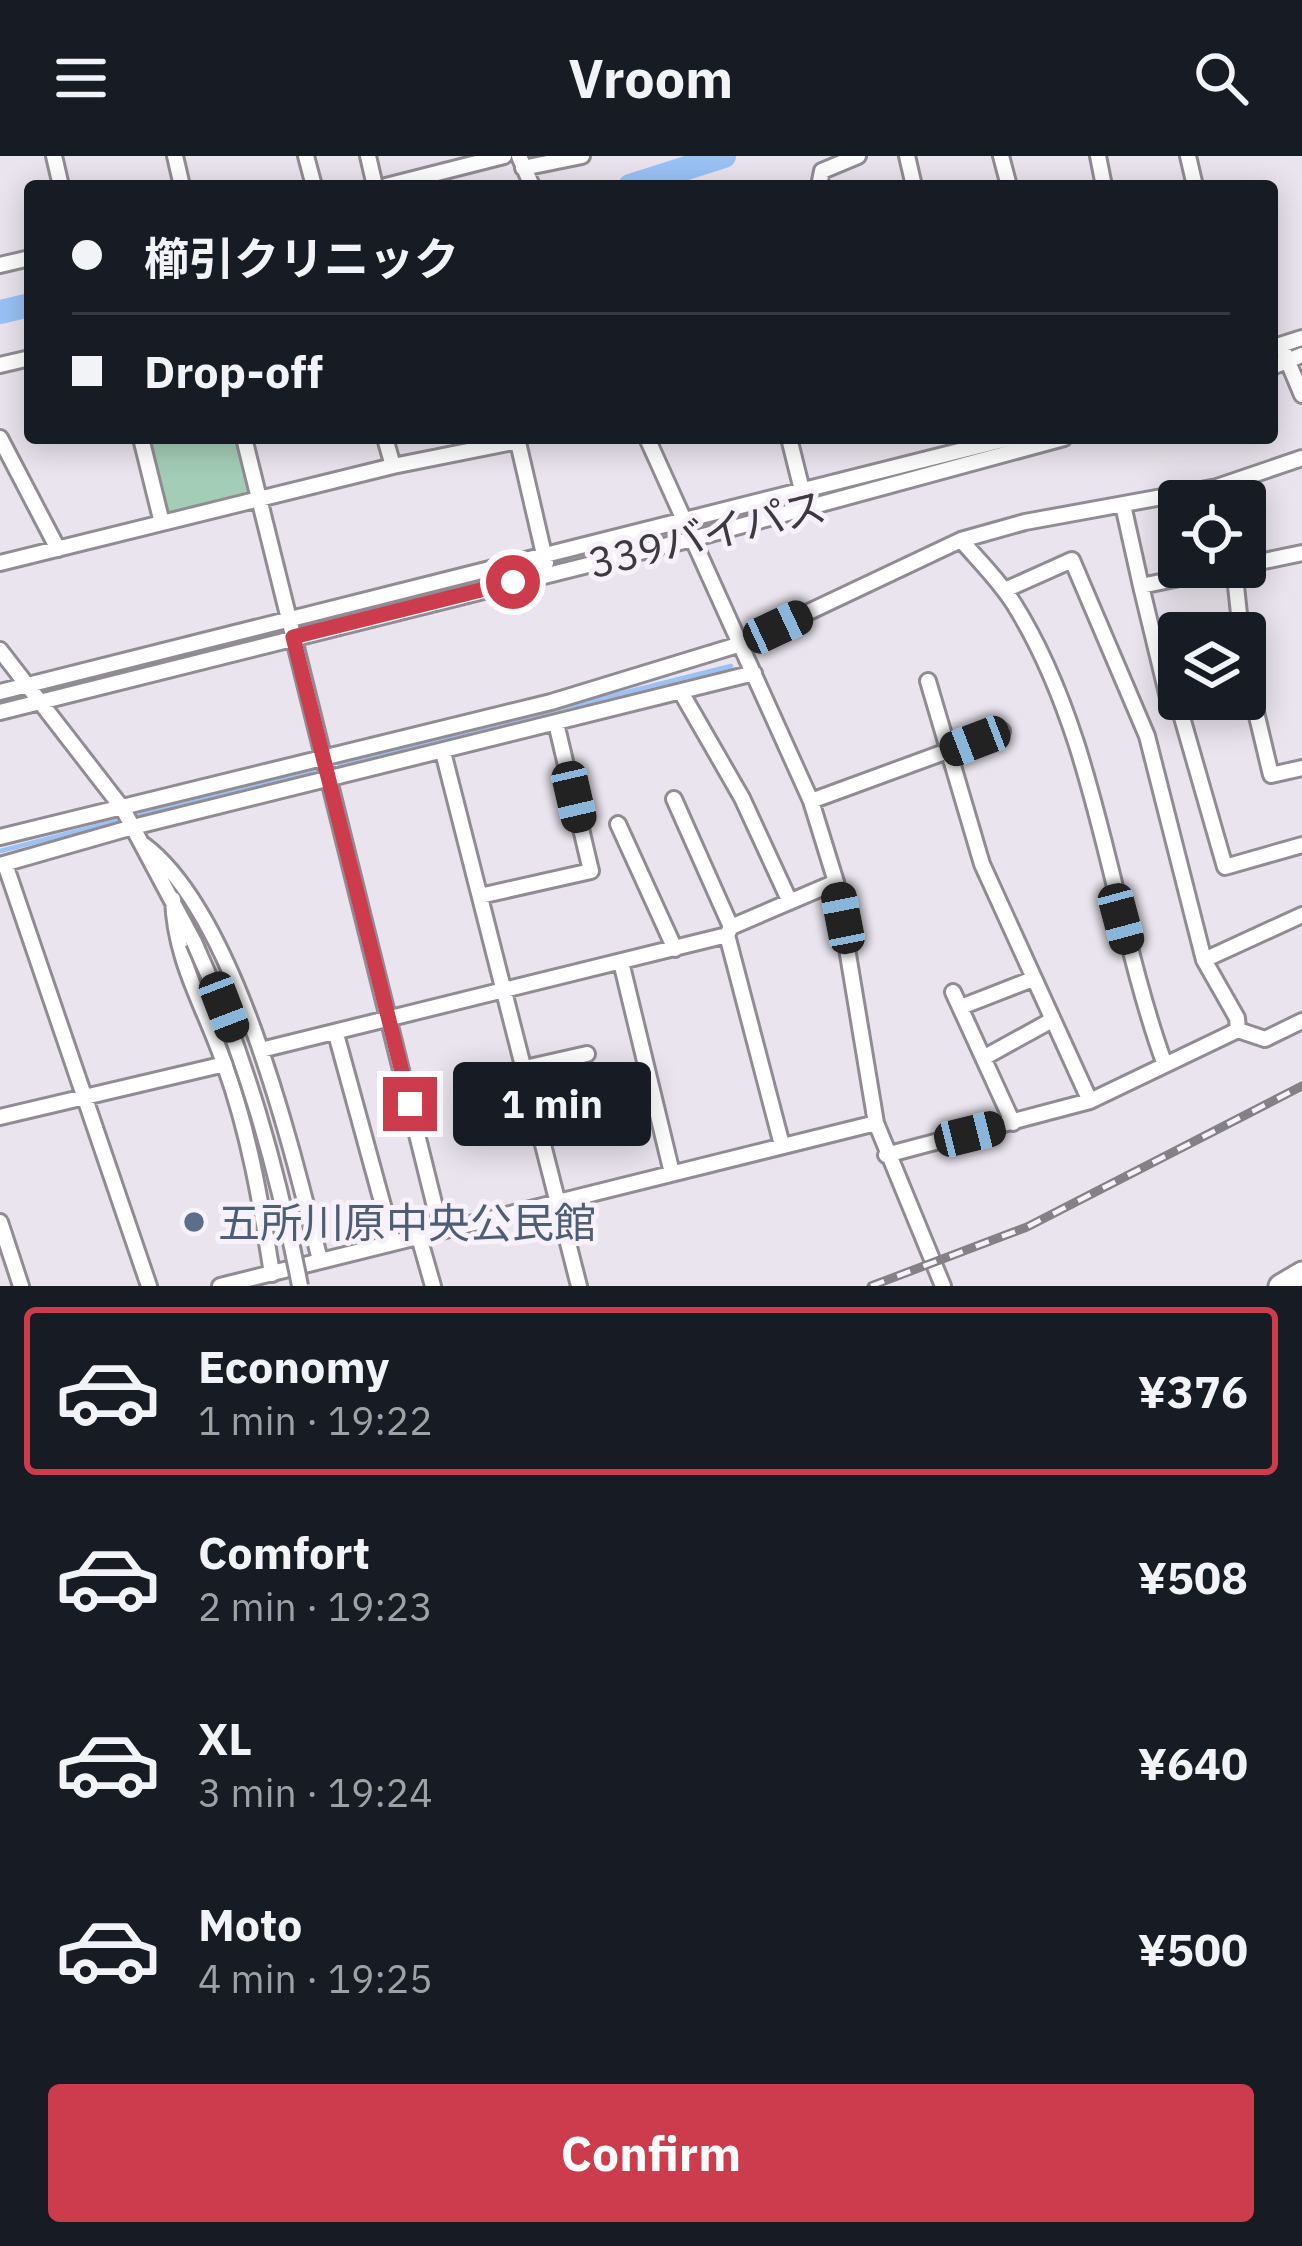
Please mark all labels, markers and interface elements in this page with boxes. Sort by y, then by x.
text: Vroom [569,43,733,113]
icon: menu [48,45,114,111]
icon: search [1188,45,1254,111]
text: 櫛引クリニック [144,229,459,287]
text: Drop-off [144,342,323,400]
street label: 339バイパス [583,478,831,590]
map controls [1158,480,1266,720]
button: locate [1158,480,1266,588]
route start [486,555,540,609]
car [738,595,818,659]
button: layers [1158,612,1266,720]
car [935,711,1015,771]
car [548,758,600,836]
car [818,879,868,957]
car [1094,880,1148,958]
car [194,967,254,1047]
callout: 1 min [452,1062,650,1146]
route end [383,1077,437,1131]
text: 1 min [501,1078,603,1129]
car [931,1108,1009,1160]
place label: 五所川原中央公民館 [218,1195,596,1250]
marker: 五所川原中央公民館 [181,1209,207,1235]
icon: car [54,1337,162,1445]
text: Economy [198,1337,389,1395]
text: ¥376 [1138,1362,1248,1420]
text: 1 min · 19:22 [198,1395,433,1446]
icon: car [54,1523,162,1631]
text: Comfort [198,1523,370,1581]
text: ¥508 [1138,1548,1248,1606]
text: 2 min · 19:23 [198,1581,433,1632]
icon: car [54,1709,162,1817]
text: XL [198,1709,252,1767]
text: ¥640 [1138,1734,1248,1792]
text: 3 min · 19:24 [198,1767,433,1818]
icon: car [54,1895,162,2003]
text: Moto [198,1895,302,1953]
text: ¥500 [1138,1920,1248,1978]
text: 4 min · 19:25 [198,1953,433,2004]
button: Confirm [48,2084,1254,2222]

